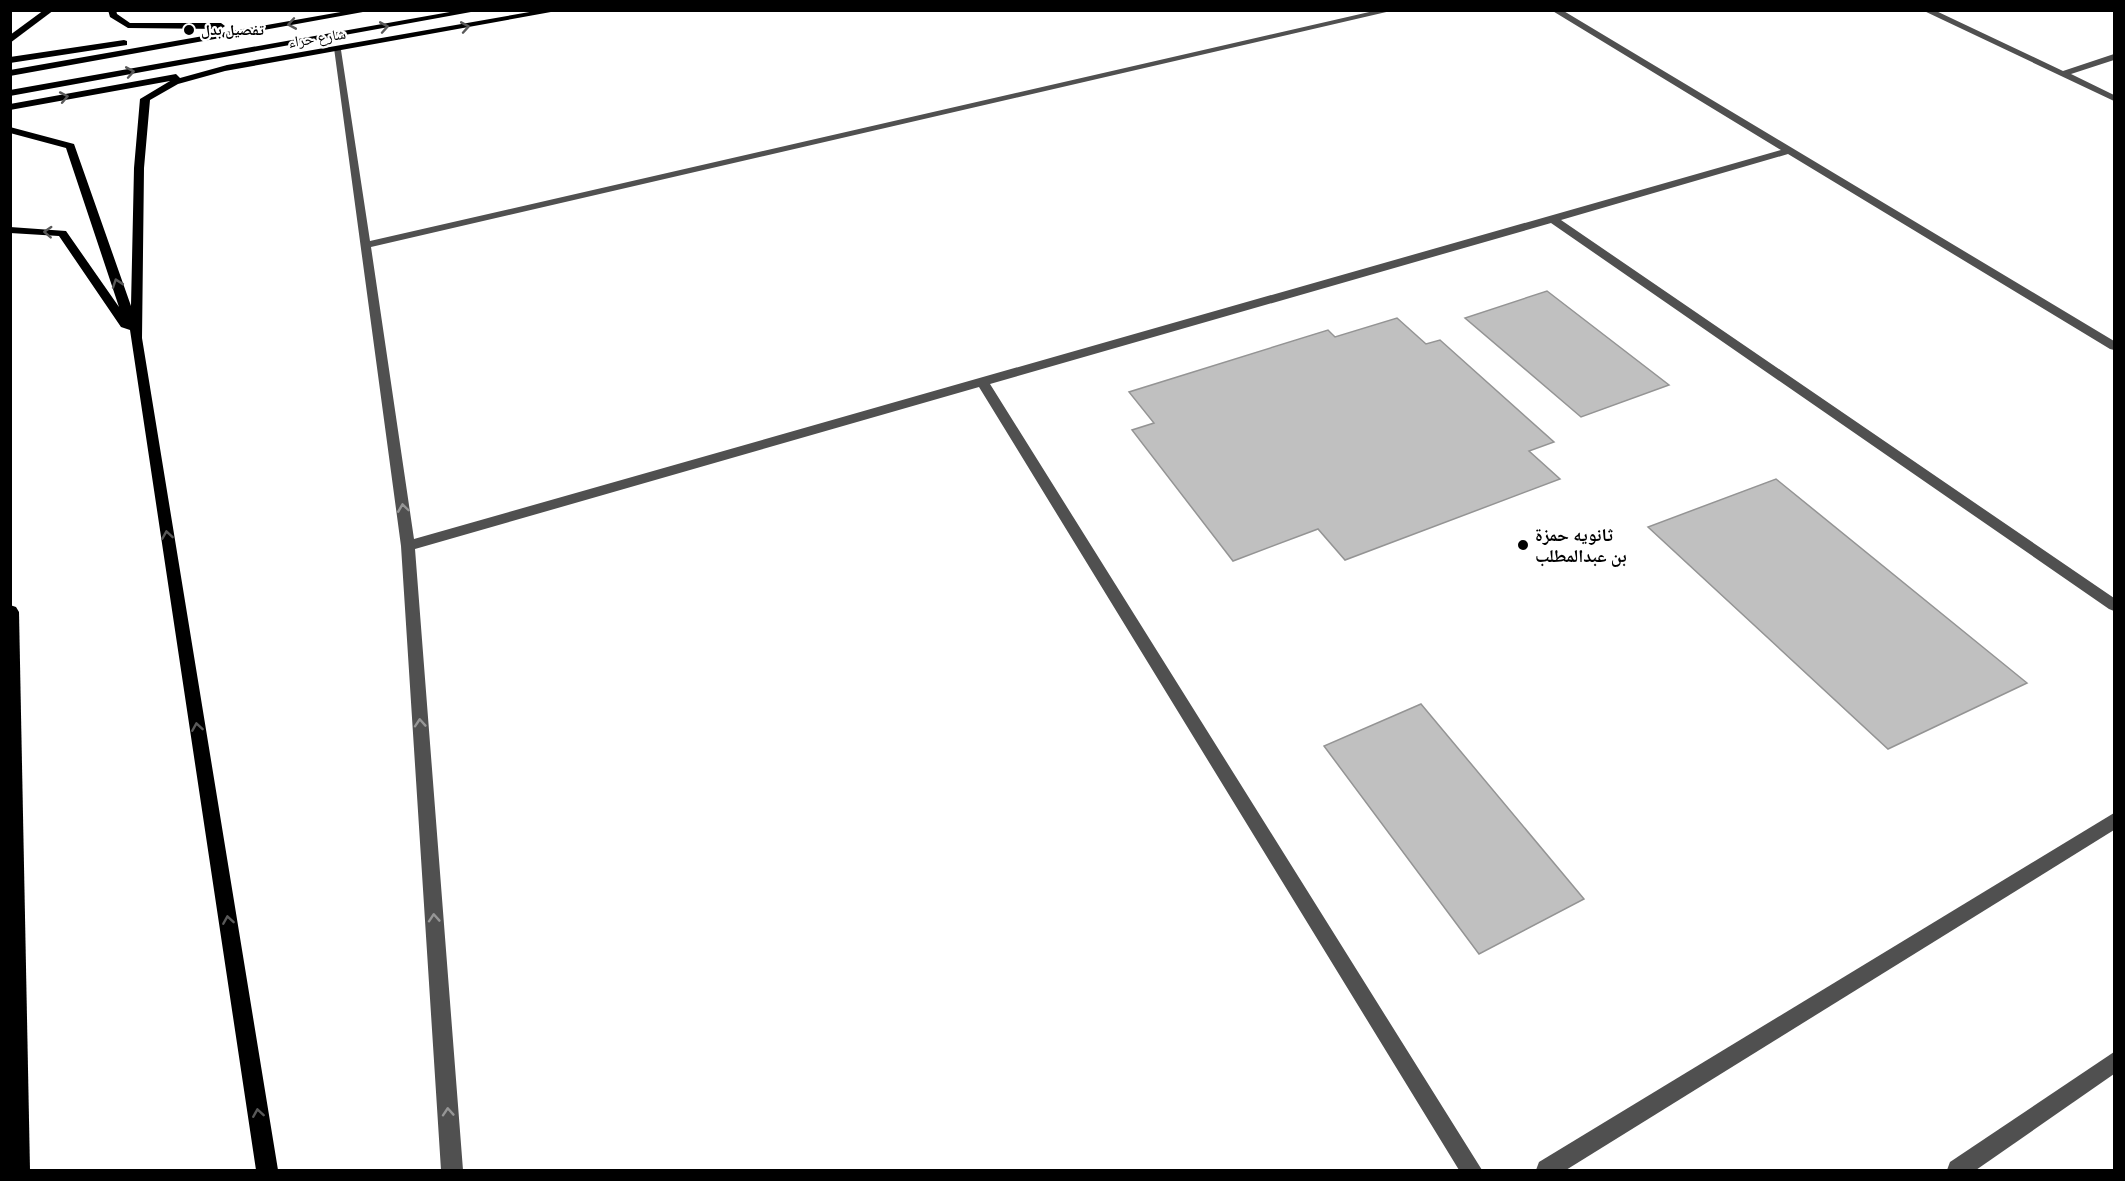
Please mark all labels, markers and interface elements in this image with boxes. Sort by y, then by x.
one-way arrow [287,17,297,30]
place label: تفصيل بدل [201,21,264,39]
one-way arrow [379,21,389,34]
one-way arrow [460,21,470,34]
marker: تفصيل بدل [182,23,196,37]
street label: شارع حراء [287,25,347,52]
one-way arrow [125,66,135,79]
one-way arrow [59,91,69,104]
one-way arrow [43,226,52,239]
one-way arrow [111,278,124,289]
one-way arrow [397,503,409,513]
place label: ثانويه حمزة بن عبدالمطلب [1535,524,1627,567]
one-way arrow [161,530,174,540]
marker: ثانويه حمزة بن عبدالمطلب [1516,538,1530,552]
one-way arrow [414,719,427,728]
one-way arrow [192,723,204,732]
one-way arrow [428,913,441,922]
one-way arrow [222,915,234,925]
one-way arrow [253,1108,265,1117]
one-way arrow [441,1108,454,1117]

